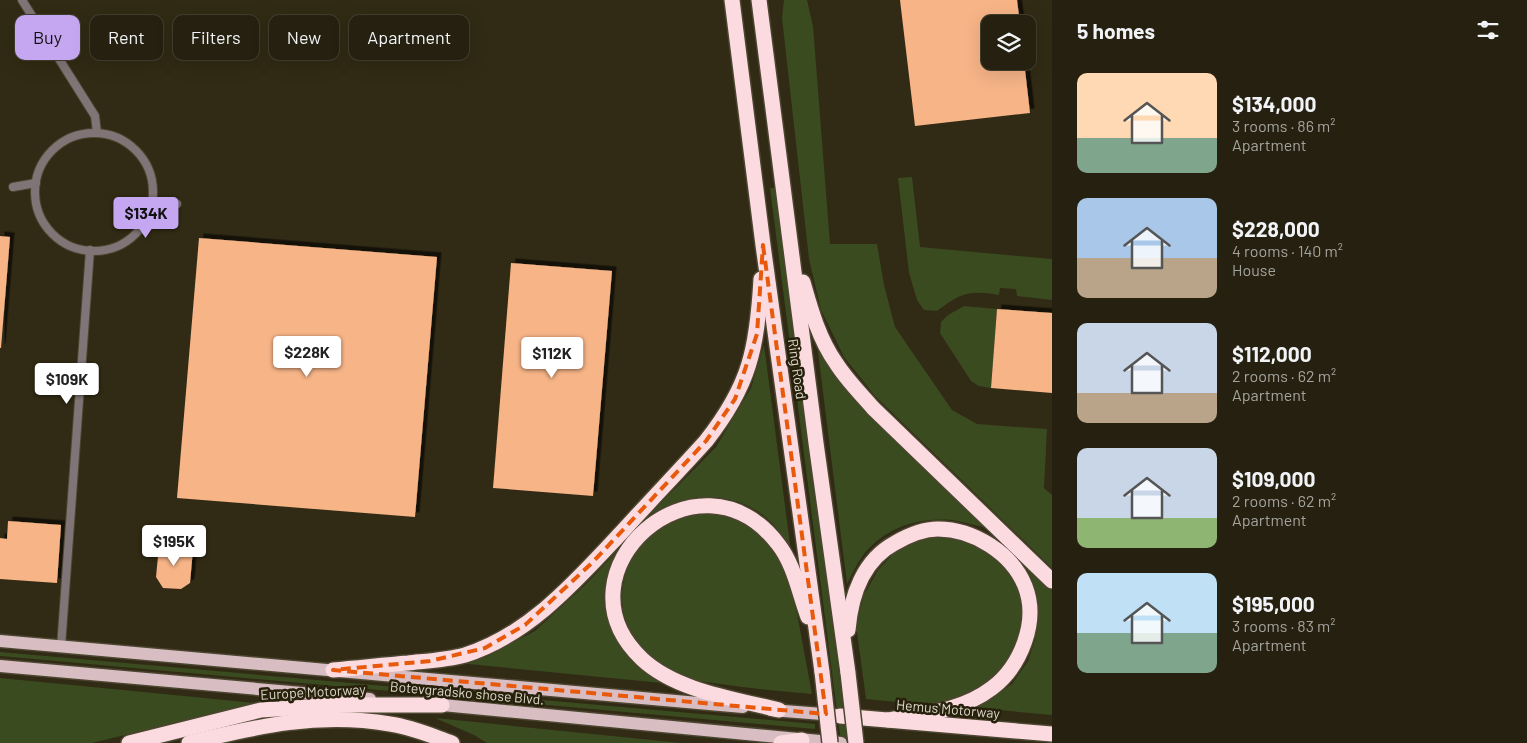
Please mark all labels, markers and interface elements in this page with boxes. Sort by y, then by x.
chip: Buy [15,15,80,60]
chip: Rent [90,15,163,60]
chip: Filters [173,15,259,60]
chip: New [269,15,339,60]
chip: Apartment [349,15,469,60]
map controls [981,15,1036,70]
button: layers [981,15,1036,70]
icon: filters [1474,16,1502,44]
text: 5 homes [1077,18,1155,43]
text: $134,000 [1232,91,1316,116]
icon: home [1117,93,1177,153]
text: 3 rooms · 86 m² [1232,116,1336,135]
text: Apartment [1232,135,1307,154]
pin: $134K [111,196,181,239]
text: $134K [124,203,168,222]
text: $228,000 [1232,216,1320,241]
icon: home [1117,218,1177,278]
text: 4 rooms · 140 m² [1232,241,1343,260]
text: House [1232,260,1276,279]
pin: $228K [272,336,342,378]
pin: $112K [517,336,587,379]
street label: Ring Road [785,338,810,400]
text: $112,000 [1232,341,1312,366]
text: $228K [284,342,330,361]
text: $112K [532,343,572,362]
icon: home [1117,343,1177,403]
pin: $109K [32,362,102,405]
text: 2 rooms · 62 m² [1232,366,1336,385]
text: $109K [46,369,88,388]
text: Apartment [1232,385,1307,404]
text: $109,000 [1232,466,1316,491]
icon: home [1117,468,1177,528]
text: 2 rooms · 62 m² [1232,491,1336,510]
text: Apartment [1232,510,1307,529]
pin: $195K [139,524,209,567]
text: $195K [153,531,195,550]
text: $195,000 [1232,591,1315,616]
icon: home [1117,593,1177,653]
text: 3 rooms · 83 m² [1232,616,1336,635]
text: Apartment [1232,635,1307,654]
street label: Botevgradsko shose Blvd. [389,677,545,708]
street label: Europe Motorway [260,680,367,703]
street label: Hemus Motorway [895,695,1001,722]

